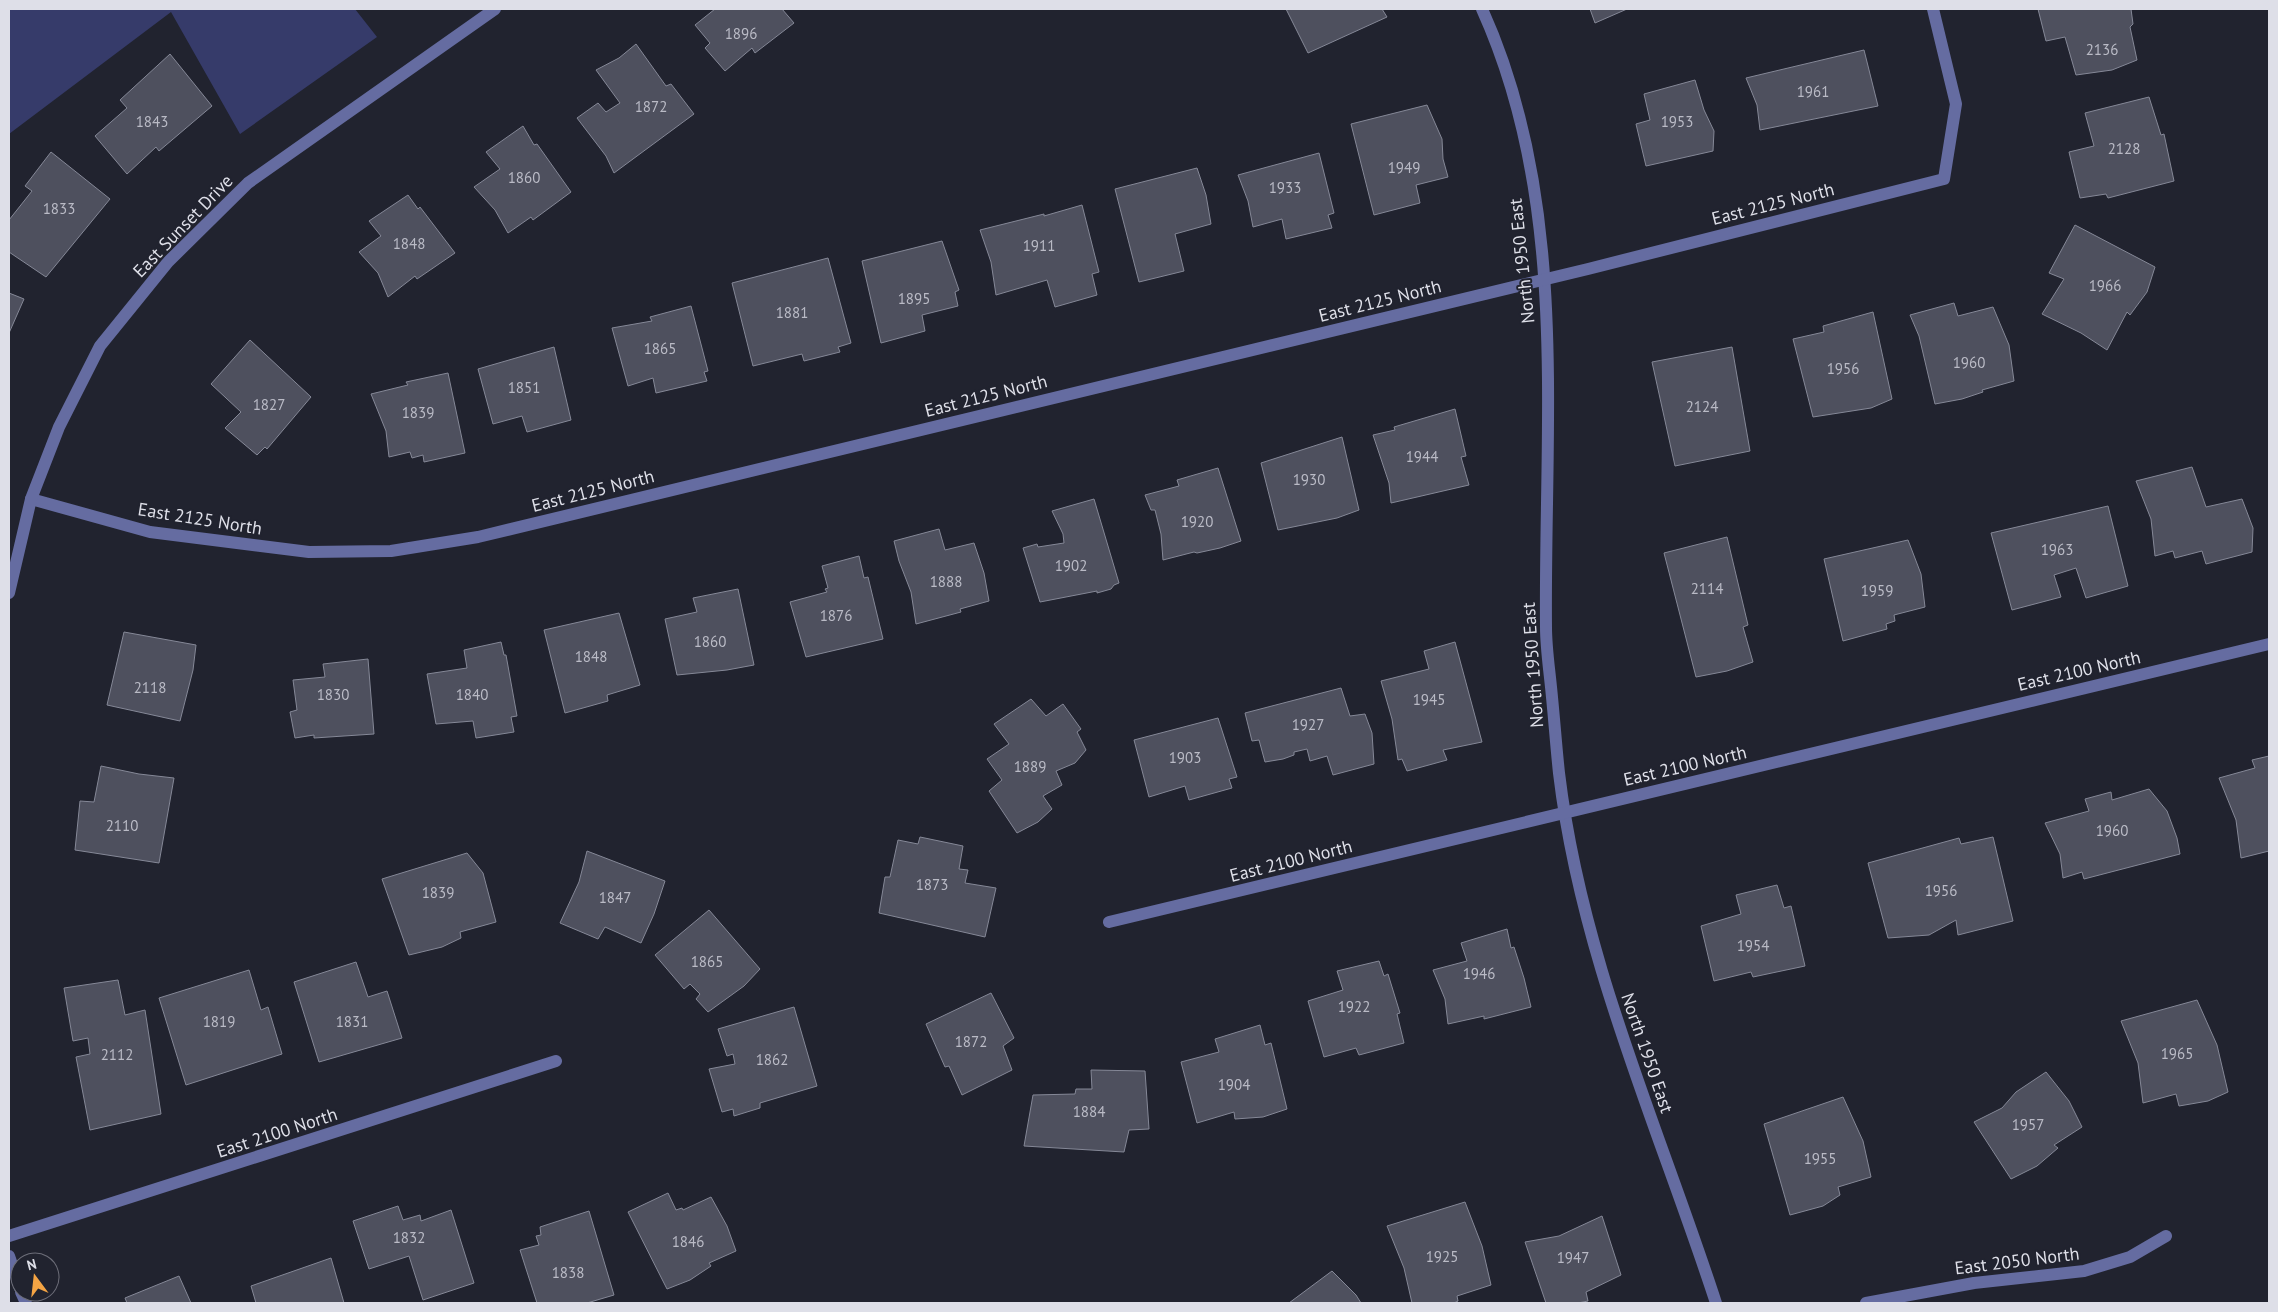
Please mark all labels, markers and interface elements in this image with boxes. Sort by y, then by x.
house number: 1896 [725,24,757,43]
house number: 2136 [2086,40,2118,59]
house number: 1961 [1797,82,1829,101]
house number: 1872 [635,97,667,116]
house number: 1843 [136,112,168,131]
house number: 1953 [1661,112,1693,131]
house number: 2128 [2108,139,2140,158]
house number: 1949 [1388,158,1420,177]
house number: 1860 [508,168,540,187]
street label: East Sunset Drive [128,169,238,282]
street label: East 2125 North [1709,177,1837,230]
house number: 1933 [1269,178,1301,197]
street label: North 1950 East [1504,197,1539,325]
house number: 1833 [43,199,75,218]
house number: 1848 [393,234,425,253]
house number: 1911 [1023,236,1055,255]
street label: East 2125 North [1316,274,1444,327]
house number: 1966 [2089,276,2121,295]
house number: 1895 [898,289,930,308]
house number: 1881 [776,303,808,322]
house number: 1865 [644,339,676,358]
house number: 1960 [1953,353,1985,372]
house number: 1956 [1827,359,1859,378]
street label: East 2125 North [922,369,1050,422]
house number: 1851 [508,378,540,397]
house number: 1827 [253,395,285,414]
house number: 2124 [1686,397,1718,416]
house number: 1839 [402,403,434,422]
house number: 1944 [1406,447,1438,466]
street label: East 2125 North [529,464,657,517]
house number: 1930 [1293,470,1325,489]
street label: East 2125 North [136,497,264,540]
house number: 1920 [1181,512,1213,531]
house number: 1963 [2041,540,2073,559]
house number: 1902 [1055,556,1087,575]
house number: 1888 [930,572,962,591]
house number: 2114 [1691,579,1723,598]
house number: 1959 [1861,581,1893,600]
street label: North 1950 East [1517,602,1548,728]
house number: 1876 [820,606,852,625]
house number: 1860 [694,632,726,651]
street label: East 2100 North [2015,645,2143,696]
house number: 1848 [575,647,607,666]
house number: 2118 [134,678,166,697]
house number: 1830 [317,685,349,704]
house number: 1840 [456,685,488,704]
house number: 1945 [1413,690,1445,709]
house number: 1927 [1292,715,1324,734]
street label: East 2100 North [1621,740,1749,791]
house number: 1903 [1169,748,1201,767]
house number: 1889 [1014,757,1046,776]
house number: 2110 [106,816,138,835]
house number: 1960 [2096,821,2128,840]
street label: East 2100 North [1227,834,1355,887]
house number: 1873 [916,875,948,894]
house number: 1956 [1925,881,1957,900]
house number: 1839 [422,883,454,902]
house number: 1847 [599,888,631,907]
house number: 1954 [1737,936,1769,955]
house number: 1865 [691,952,723,971]
house number: 1946 [1463,964,1495,983]
street label: North 1950 East [1616,990,1679,1116]
house number: 1922 [1338,997,1370,1016]
house number: 1819 [203,1012,235,1031]
house number: 1831 [336,1012,368,1031]
house number: 1872 [955,1032,987,1051]
house number: 1965 [2161,1044,2193,1063]
house number: 2112 [101,1045,133,1064]
house number: 1862 [756,1050,788,1069]
house number: 1904 [1218,1075,1250,1094]
street label: East 2100 North [214,1102,340,1163]
house number: 1884 [1073,1102,1105,1121]
house number: 1957 [2012,1115,2044,1134]
house number: 1955 [1804,1149,1836,1168]
house number: 1832 [393,1228,425,1247]
house number: 1846 [672,1232,704,1251]
street label: East 2050 North [1953,1241,2081,1280]
house number: 1925 [1426,1247,1458,1266]
house number: 1947 [1557,1248,1589,1267]
north arrow [10,1252,60,1302]
text: N [25,1255,38,1274]
house number: 1838 [552,1263,584,1282]

